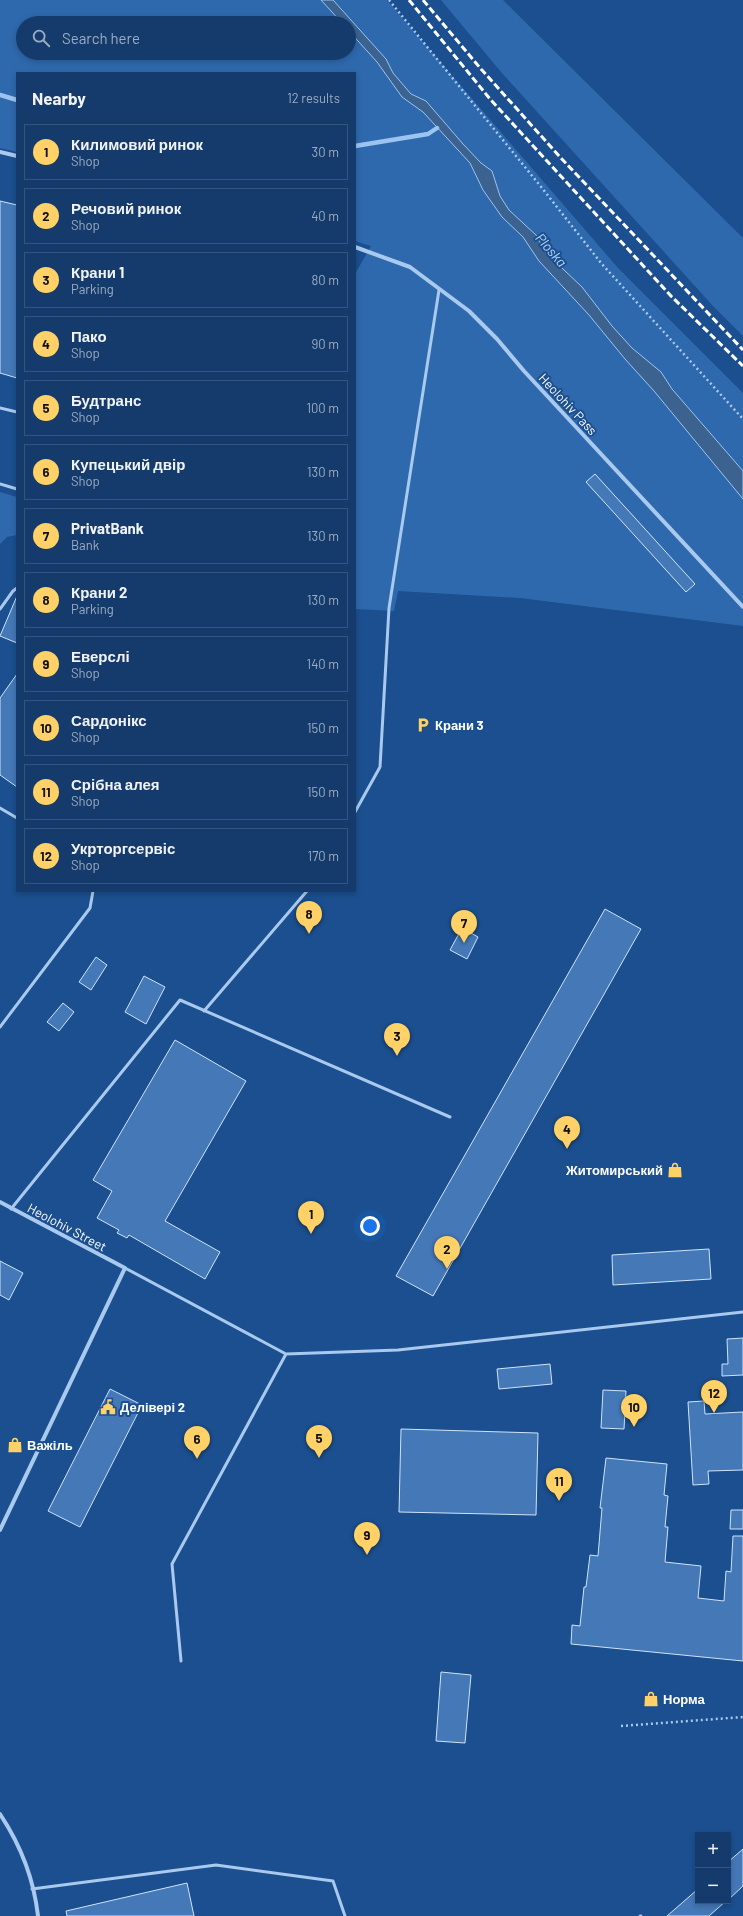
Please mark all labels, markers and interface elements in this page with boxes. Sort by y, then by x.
search box [16,16,356,60]
icon: search [30,27,52,49]
text: Search here [62,29,140,47]
text: Nearby [32,88,86,108]
text: 12 results [287,90,340,106]
text: Килимовий ринок [71,135,203,153]
text: 1 [44,144,48,160]
text: 30 m [312,144,339,160]
text: Shop [71,153,100,169]
text: Речовий ринок [71,199,181,217]
text: 2 [42,208,50,224]
text: 40 m [311,208,339,224]
text: Shop [71,217,100,233]
water label: Ploska [532,229,571,270]
text: Крани 1 [71,263,124,281]
text: 3 [42,272,50,288]
text: 80 m [312,272,339,288]
text: Parking [71,281,114,297]
text: Пако [71,327,107,345]
text: 4 [42,336,50,352]
text: 90 m [312,336,339,352]
text: Shop [71,345,100,361]
street label: Heolohiv Pass [535,370,601,438]
text: Будтранс [71,391,141,409]
text: 5 [42,400,50,416]
text: 100 m [306,400,339,416]
text: Shop [71,409,100,425]
text: Купецький двір [71,455,185,473]
text: 6 [43,464,49,480]
text: 130 m [307,464,339,480]
text: Shop [71,473,100,489]
text: PrivatBank [71,519,144,537]
text: 7 [43,528,49,544]
text: 130 m [307,528,339,544]
text: Bank [71,537,99,553]
text: Крани 2 [71,583,127,601]
text: 8 [42,592,50,608]
text: 130 m [307,592,339,608]
text: Parking [71,601,114,617]
text: Еверслі [71,647,130,665]
text: 9 [43,656,49,672]
text: 140 m [307,656,339,672]
text: Shop [71,665,100,681]
text: Сардонікс [71,711,147,729]
parking icon: Крани 3 [414,716,432,734]
place label: Крани 3 [435,717,484,733]
text: 10 [40,720,52,736]
text: 150 m [307,720,339,736]
text: Shop [71,729,100,745]
text: Срібна алея [71,775,160,793]
text: 11 [41,784,51,800]
text: 150 m [307,784,339,800]
text: Shop [71,793,100,809]
text: Укрторгсервіс [71,839,175,857]
text: 12 [40,848,52,864]
text: 170 m [308,848,339,864]
text: Shop [71,857,100,873]
pin: 8 [296,901,322,934]
pin: 7 [451,910,477,943]
pin: 3 [384,1023,410,1056]
pin: 4 [554,1116,580,1149]
shop icon: Житомирський [666,1161,684,1179]
place label: Житомирський [565,1162,663,1178]
street label: Heolohiv Street [25,1199,109,1255]
pin: 1 [298,1201,324,1234]
your location [360,1216,380,1236]
pin: 2 [434,1236,460,1269]
pin: 12 [701,1380,727,1413]
pin: 10 [621,1394,647,1427]
public building icon: Делівері 2 [99,1398,117,1416]
place label: Делівері 2 [120,1399,185,1415]
pin: 5 [306,1425,332,1458]
pin: 6 [184,1426,210,1459]
shop icon: Важіль [6,1436,24,1454]
place label: Важіль [27,1437,73,1453]
pin: 11 [546,1468,572,1501]
pin: 9 [354,1522,380,1555]
shop icon: Норма [642,1690,660,1708]
place label: Норма [663,1691,706,1707]
map controls [695,1832,731,1904]
button: + [695,1832,731,1868]
button: − [695,1868,731,1904]

